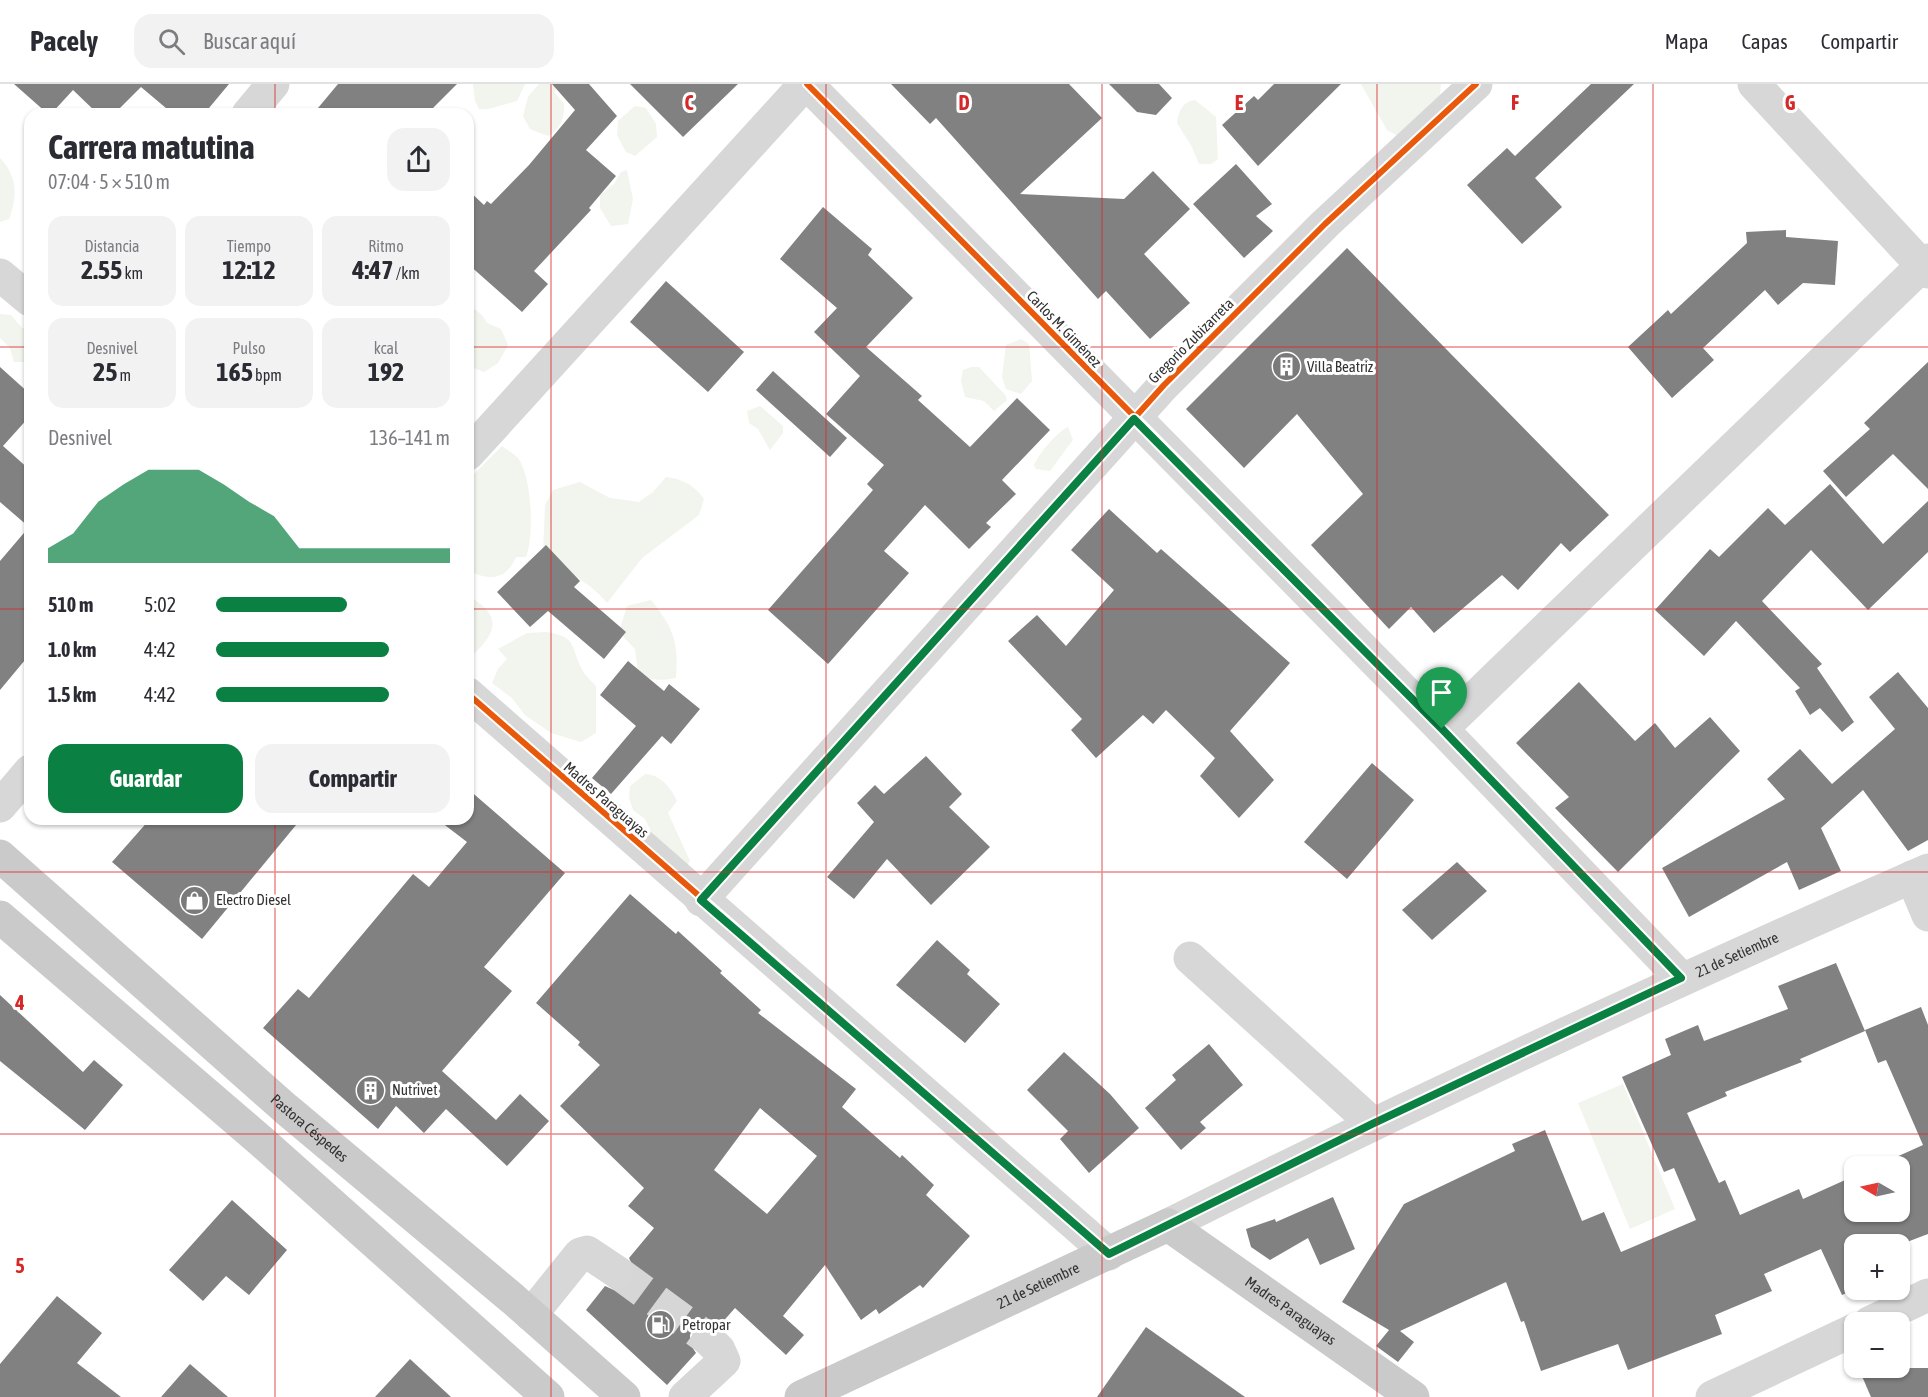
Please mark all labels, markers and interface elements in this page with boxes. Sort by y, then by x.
search box [134,14,554,68]
text: Pacely [30,25,98,57]
icon: search [155,25,188,58]
text: Buscar aquí [203,28,296,54]
text: Mapa [1665,29,1708,53]
text: Capas [1741,29,1788,53]
text: Compartir [1821,29,1898,53]
text: C [685,91,694,114]
text: D [958,91,970,114]
text: E [1235,91,1244,114]
text: F [1511,91,1519,114]
text: G [1785,91,1796,114]
text: Carrera matutina [48,128,255,166]
button: share [387,128,450,191]
text: 07:04 · 5 × 510 m [48,170,170,193]
text: Distancia [84,237,140,255]
text: Tiempo [227,237,271,255]
text: Ritmo [368,237,404,255]
text: 2.55 [81,255,122,285]
text: 12:12 [222,255,276,285]
text: 4:47 [352,255,394,285]
text: km [122,264,143,282]
text: /km [394,264,420,282]
street label: Carlos M. Giménez [1024,287,1105,371]
street label: Gregorio Zubizarreta [1145,295,1237,387]
text: Desnivel [86,339,138,357]
text: Pulso [233,339,265,357]
text: kcal [374,339,398,357]
building icon: Villa Beatriz [1270,351,1302,383]
text: 25 [93,357,117,387]
text: 165 [216,357,253,387]
text: 192 [368,357,404,387]
place label: Villa Beatriz [1307,358,1374,375]
text: m [117,366,131,384]
text: bpm [253,366,282,384]
text: Desnivel [48,426,112,449]
text: 136–141 m [369,426,450,449]
text: 510 m [48,593,93,616]
text: 5:02 [144,593,176,616]
text: 1.0 km [48,638,96,661]
text: 4:42 [144,638,176,661]
pin [1416,667,1467,729]
icon: arrive [1425,676,1458,709]
text: 1.5 km [48,683,96,706]
text: 4:42 [144,683,176,706]
button: Guardar [48,744,243,813]
button: Compartir [255,744,450,813]
street label: Madres Paraguayas [560,758,652,841]
shop icon: Electro Diesel [179,884,211,916]
place label: Electro Diesel [216,891,291,908]
street label: 21 de Setiembre [1693,928,1781,981]
text: 4 [14,991,25,1014]
building icon: Nutrivet [355,1074,387,1106]
place label: Nutrivet [392,1081,437,1098]
street label: Pastora Céspedes [267,1091,352,1165]
north arrow [1844,1156,1910,1222]
map controls [1844,1156,1910,1378]
button: + [1844,1234,1910,1300]
text: 5 [15,1254,25,1277]
street label: 21 de Setiembre [994,1259,1082,1312]
street label: Madres Paraguayas [1242,1273,1339,1348]
fuel station icon: Petropar [645,1309,677,1341]
button: − [1844,1312,1910,1378]
place label: Petropar [682,1316,731,1333]

